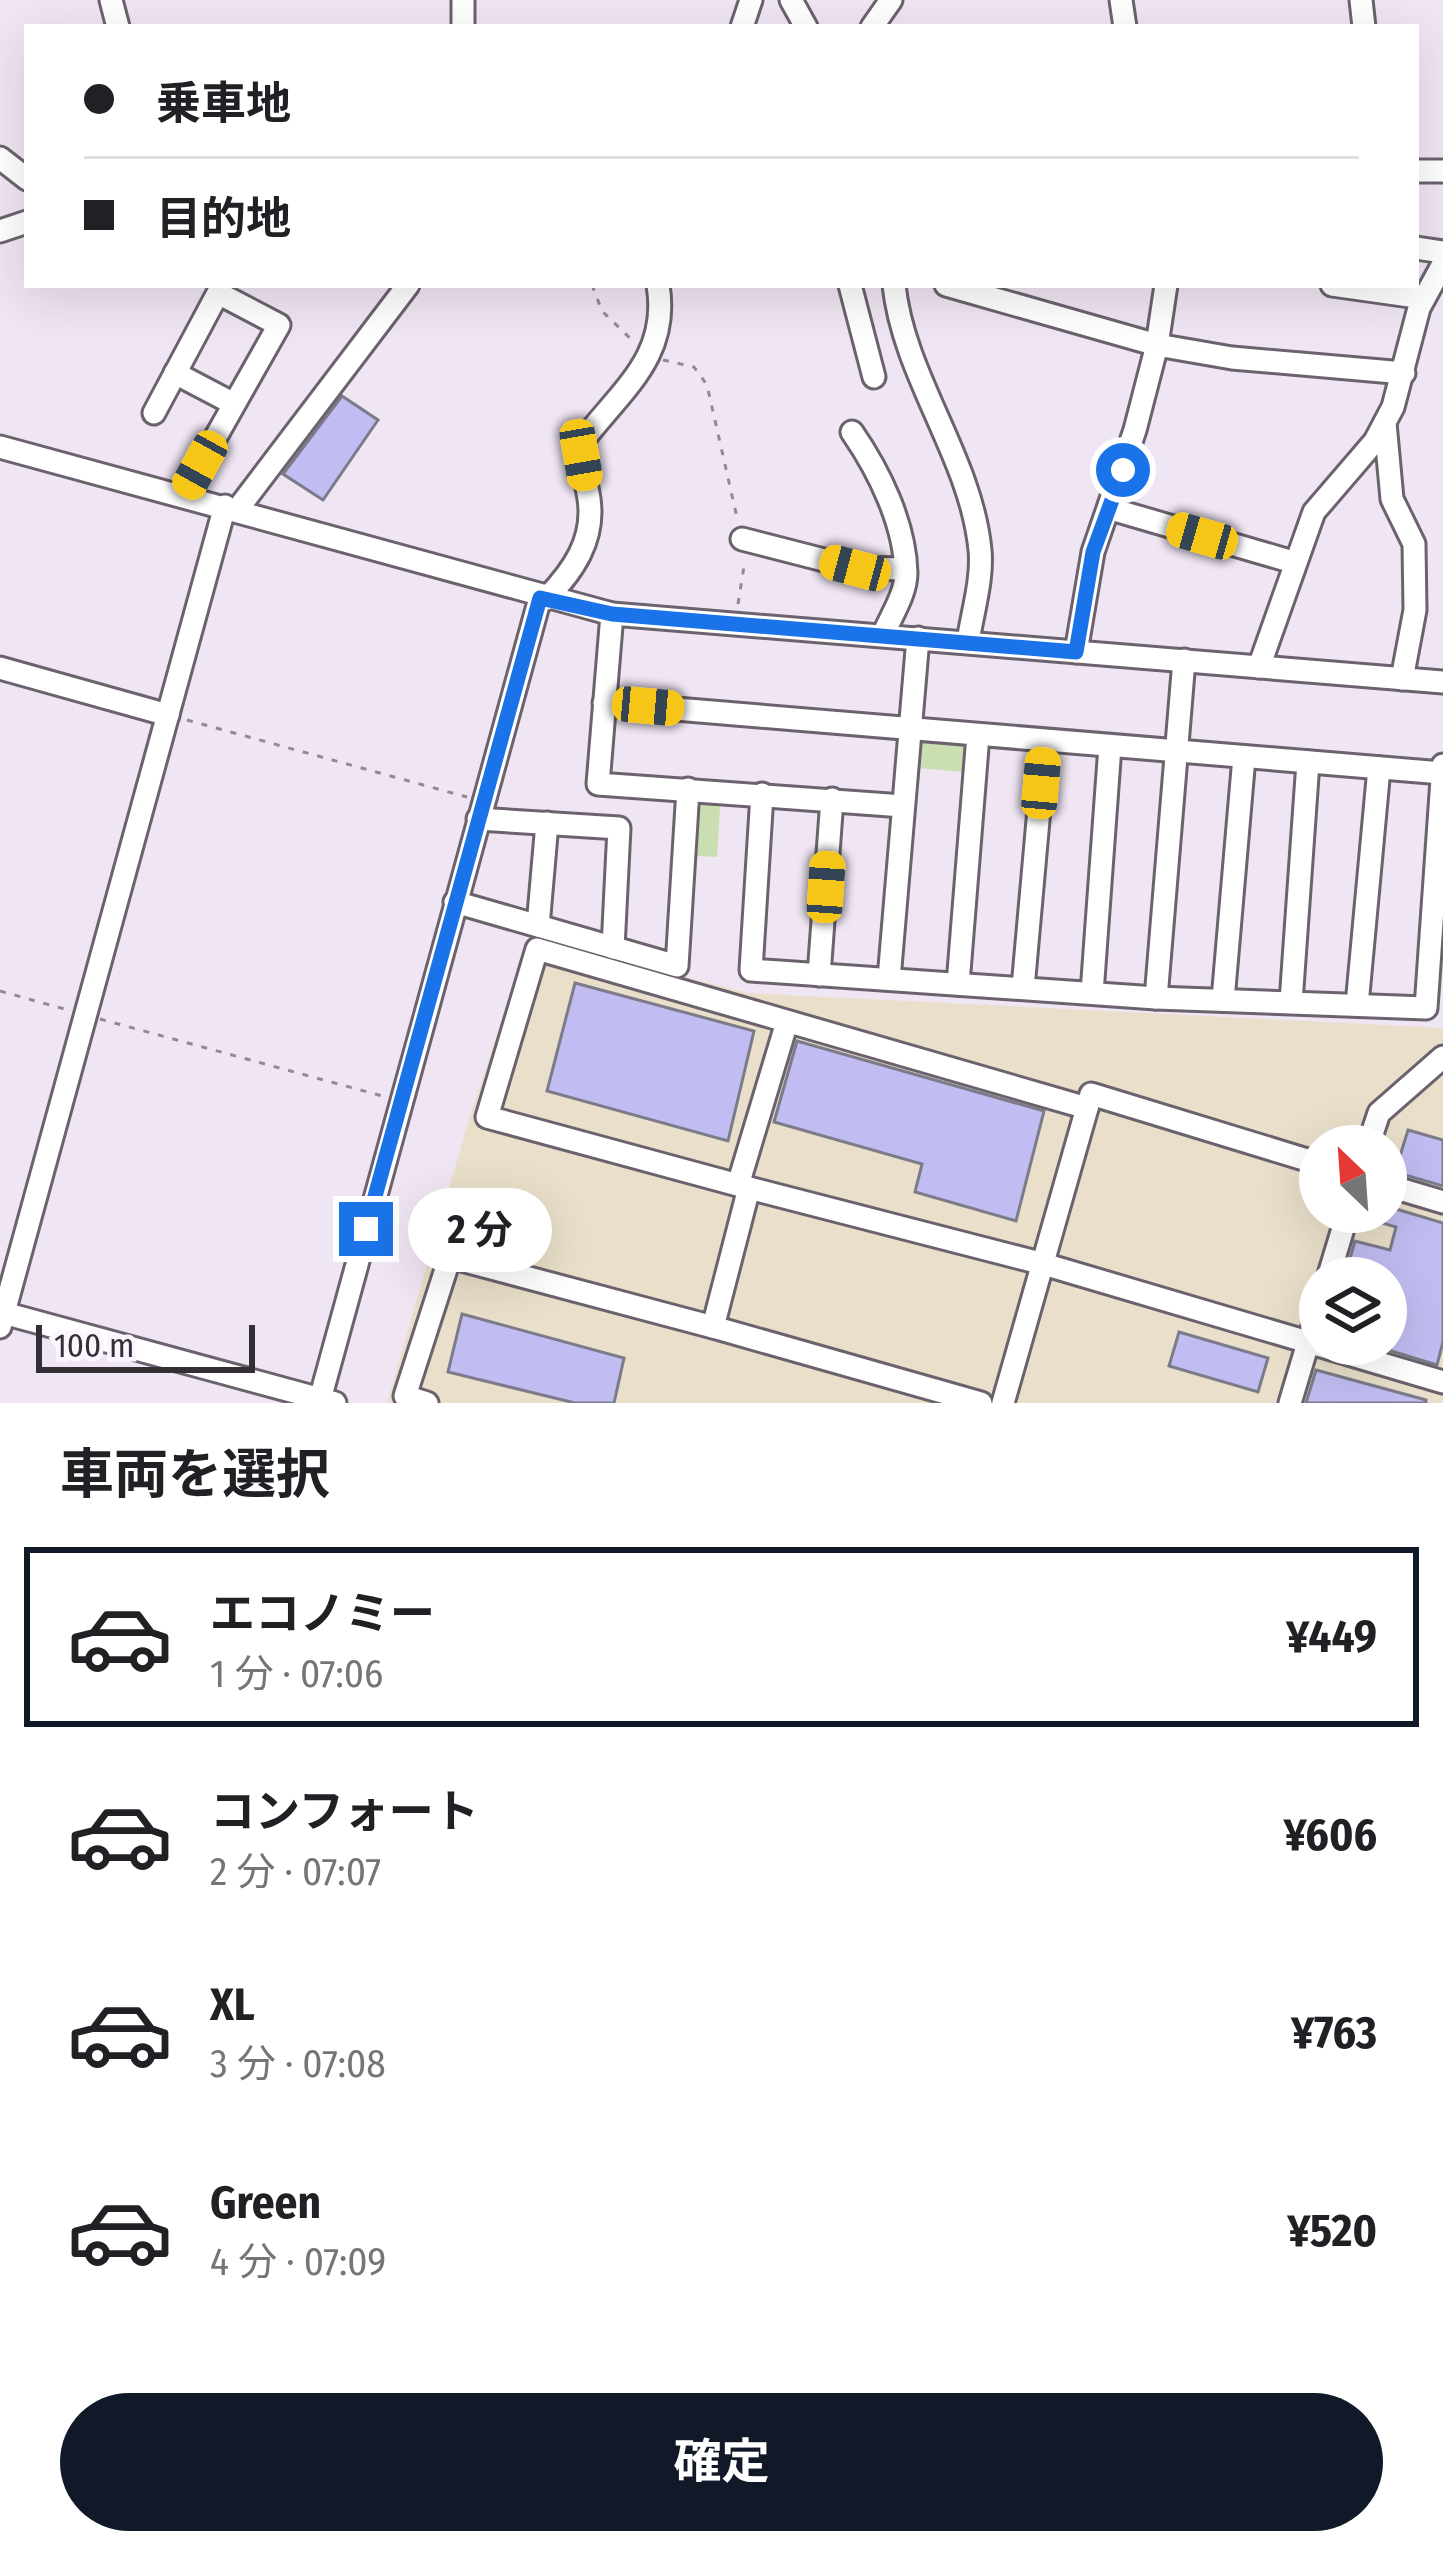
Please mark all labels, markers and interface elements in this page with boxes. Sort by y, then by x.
text: 乗車地 [156,77,291,131]
text: 目的地 [156,192,291,246]
car [557,416,605,494]
car [167,425,233,505]
route start [1096,443,1150,497]
car [1162,509,1242,563]
car [816,541,894,595]
car [611,685,685,727]
car [1020,746,1062,820]
car [806,850,846,924]
north arrow [1299,1125,1407,1233]
map controls [1299,1125,1407,1365]
callout: 2 分 [408,1187,552,1271]
route end [339,1202,393,1256]
text: 2 分 [447,1207,513,1253]
button: layers [1299,1257,1407,1365]
scale bar [36,1319,255,1372]
text: 100 m [54,1326,134,1366]
text: 車両を選択 [60,1443,330,1507]
icon: car [66,1583,174,1691]
text: エコノミー [210,1587,435,1641]
text: ¥449 [1286,1610,1377,1664]
text: 1 分 · 07:06 [210,1651,383,1697]
icon: car [66,1781,174,1889]
text: コンフォート [210,1785,479,1839]
text: ¥606 [1283,1808,1377,1862]
text: 2 分 · 07:07 [210,1849,381,1895]
text: XL [210,1978,255,2032]
icon: car [66,1979,174,2087]
text: ¥763 [1291,2006,1377,2060]
text: 3 分 · 07:08 [210,2041,386,2087]
text: Green [210,2176,321,2230]
icon: car [66,2177,174,2285]
text: ¥520 [1287,2204,1377,2258]
text: 4 分 · 07:09 [210,2239,386,2285]
button: 確定 [60,2393,1383,2531]

